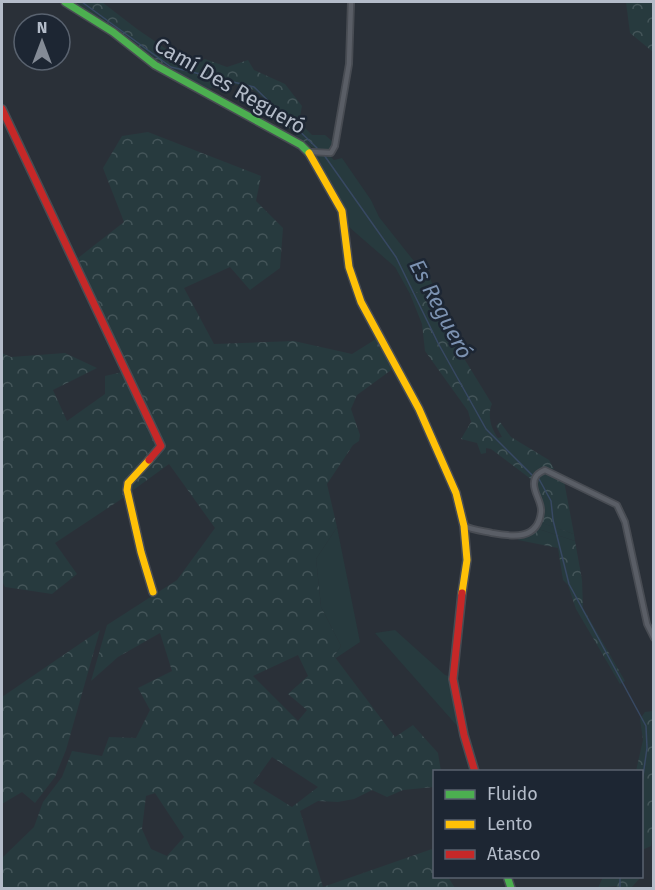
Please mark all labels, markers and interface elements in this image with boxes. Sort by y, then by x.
north arrow [12,12,72,72]
text: N [37,18,47,37]
street label: Camí Des Regueró [150,32,310,140]
water label: Es Regueró [404,255,478,363]
legend [433,770,643,878]
text: Fluido [487,783,538,805]
text: Lento [487,813,533,835]
text: Atasco [487,843,540,865]

